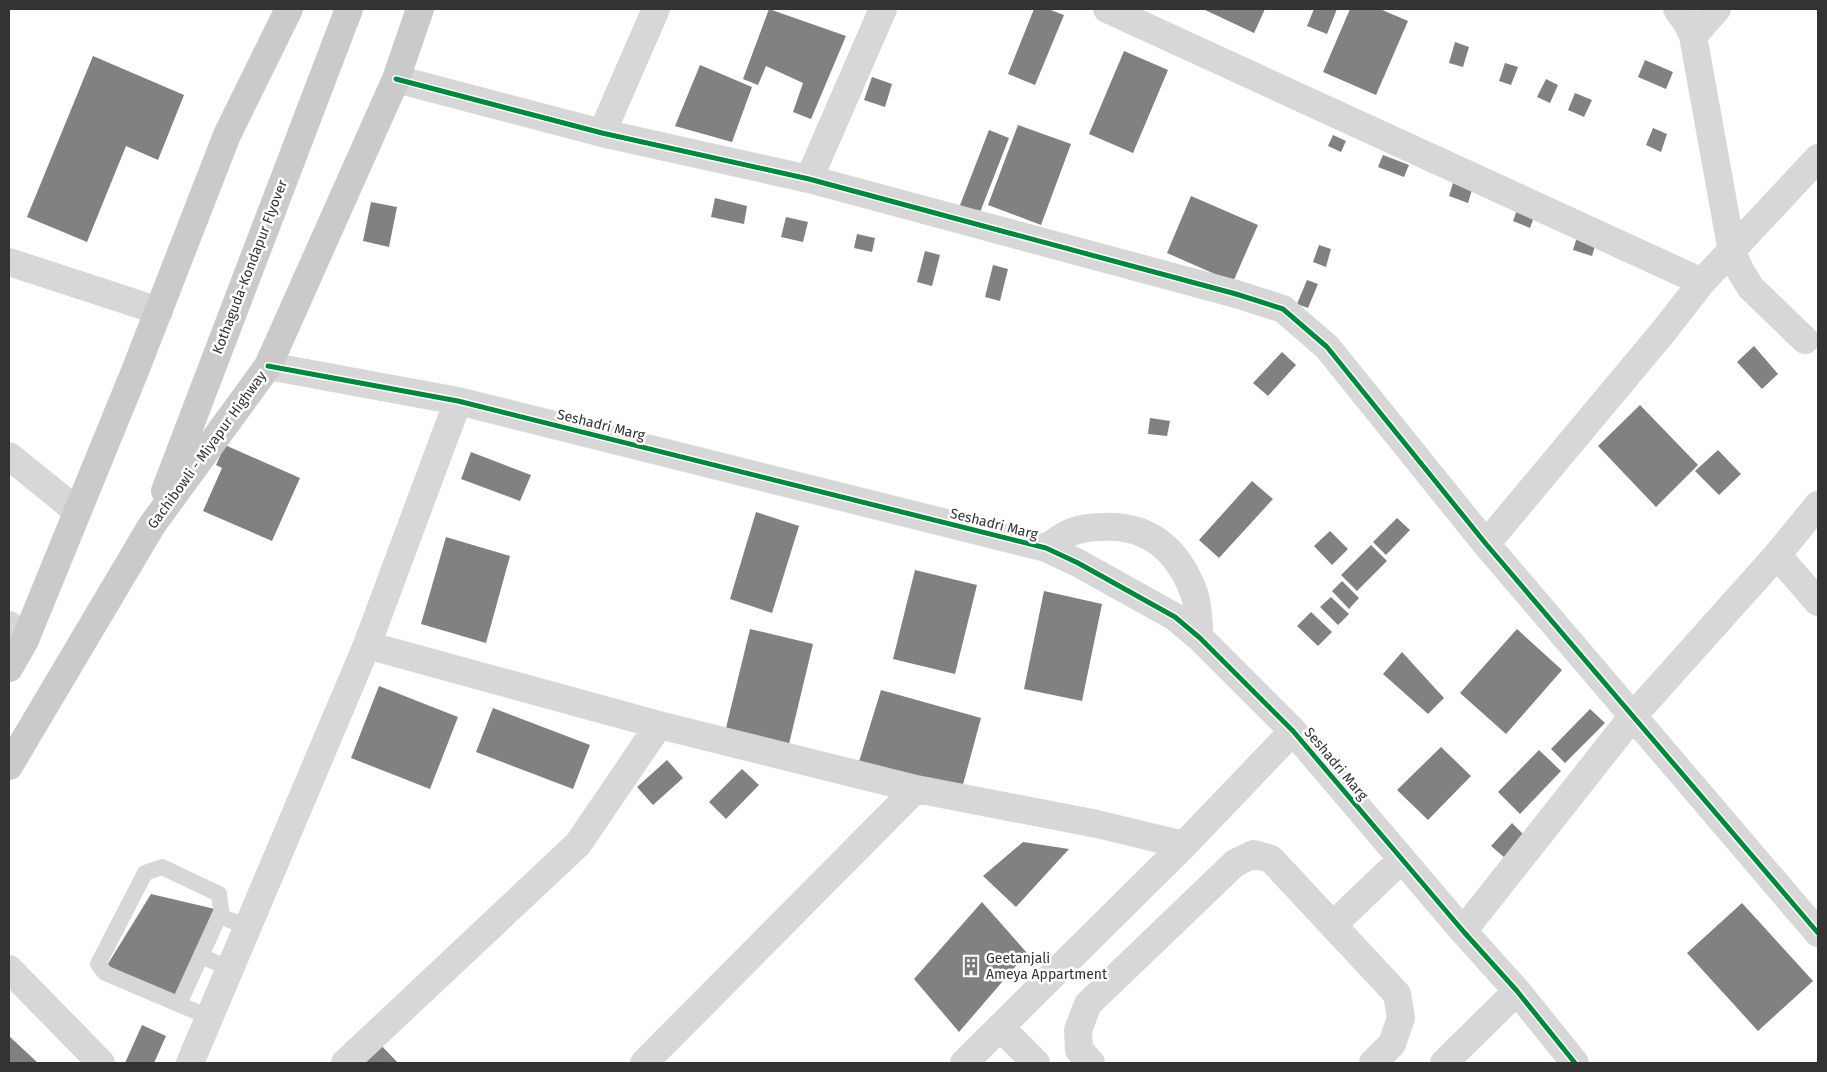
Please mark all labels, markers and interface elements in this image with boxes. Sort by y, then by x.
street label: Kothaguda-Kondapur Flyover [209,177,291,357]
street label: Gachibowli - Miyapur Highway [144,368,270,532]
street label: Seshadri Marg [555,406,647,444]
street label: Seshadri Marg [948,505,1040,543]
street label: Seshadri Marg [1301,724,1372,804]
place label: Geetanjali Ameya Appartment [986,950,1108,983]
building icon: Geetanjali Ameya Appartment [960,955,982,977]

